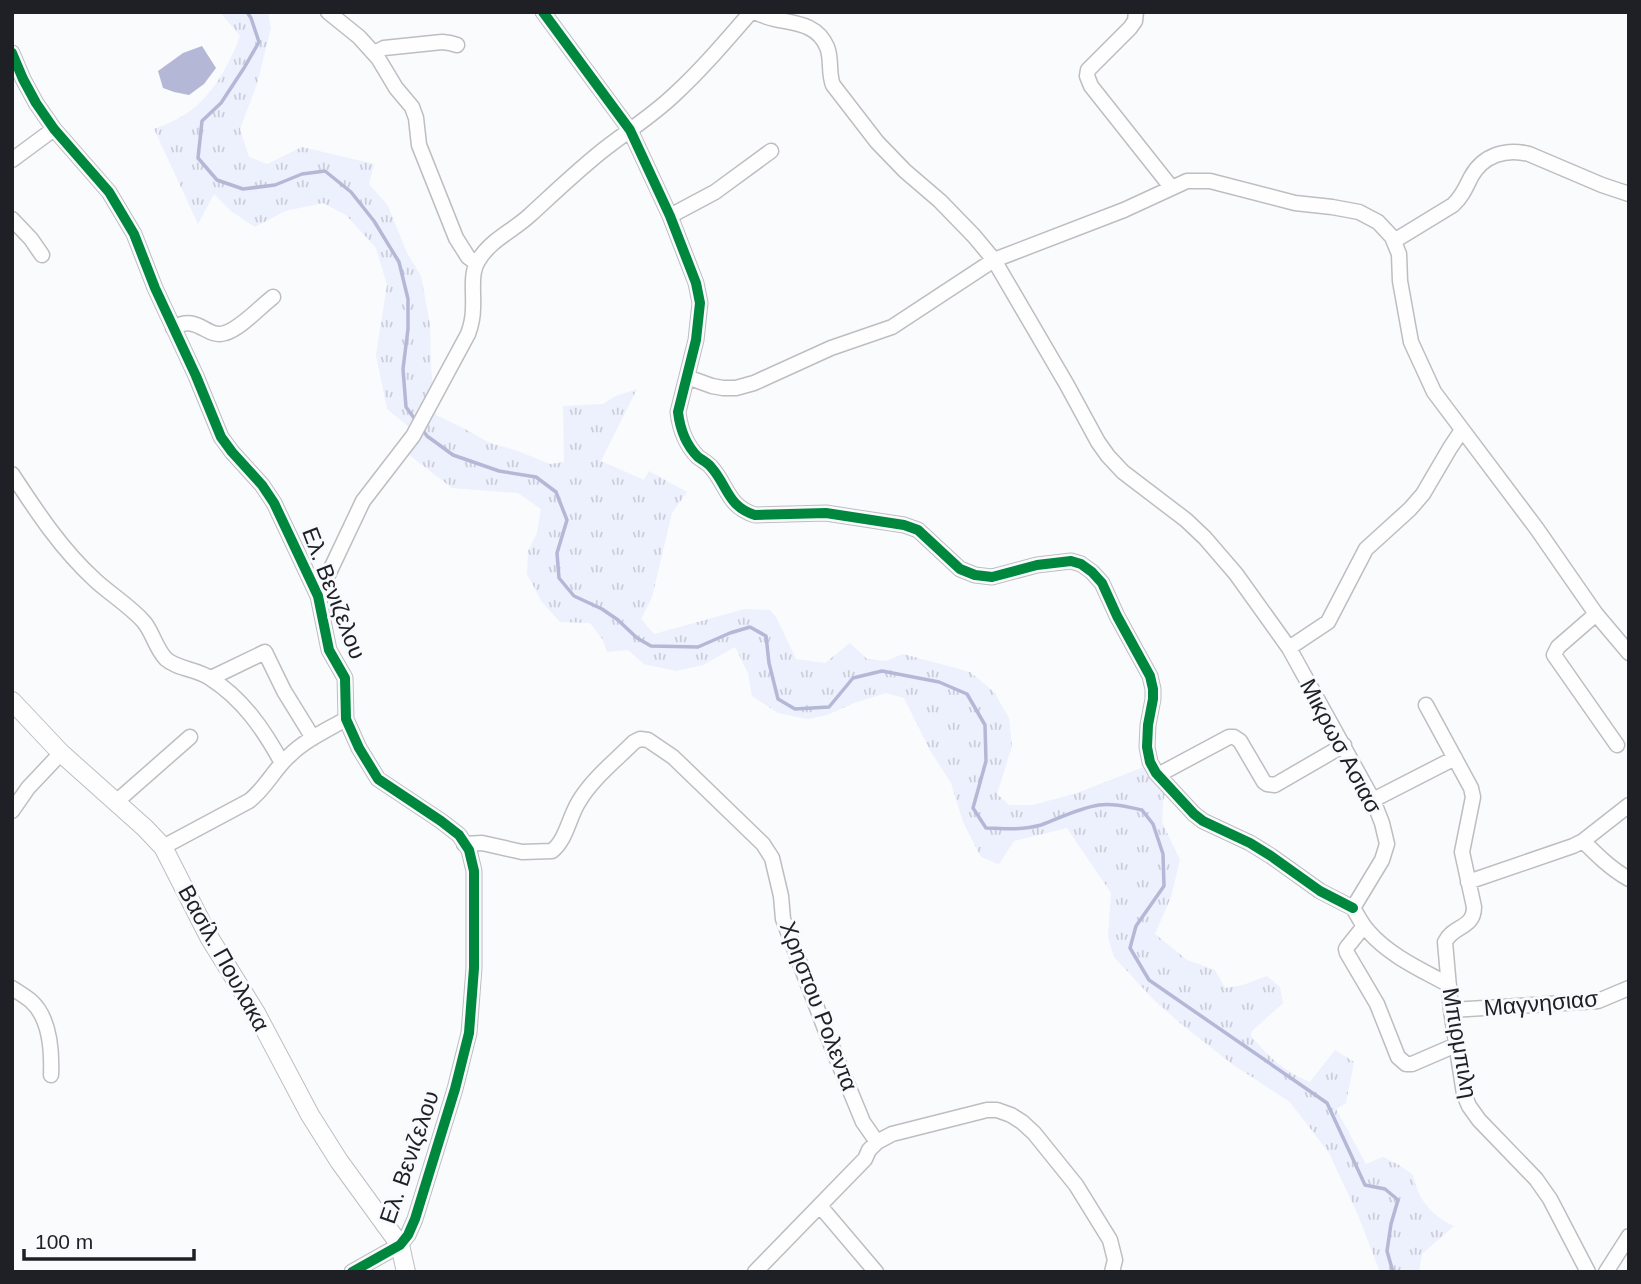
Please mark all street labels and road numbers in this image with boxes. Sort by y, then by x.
street label: Ελ. Βενιζελου [297,524,371,662]
street label: Μικρωσ Ασιασ [1295,674,1387,818]
street label: Βασίλ. Πουλακα [173,880,275,1036]
street label: Χρηστου Ρολεντα [775,918,863,1094]
street label: Μαγνησιασ [1483,985,1599,1021]
street label: Μπιρμπιλη [1437,986,1483,1100]
street label: Ελ. Βενιζελου [374,1087,444,1227]

